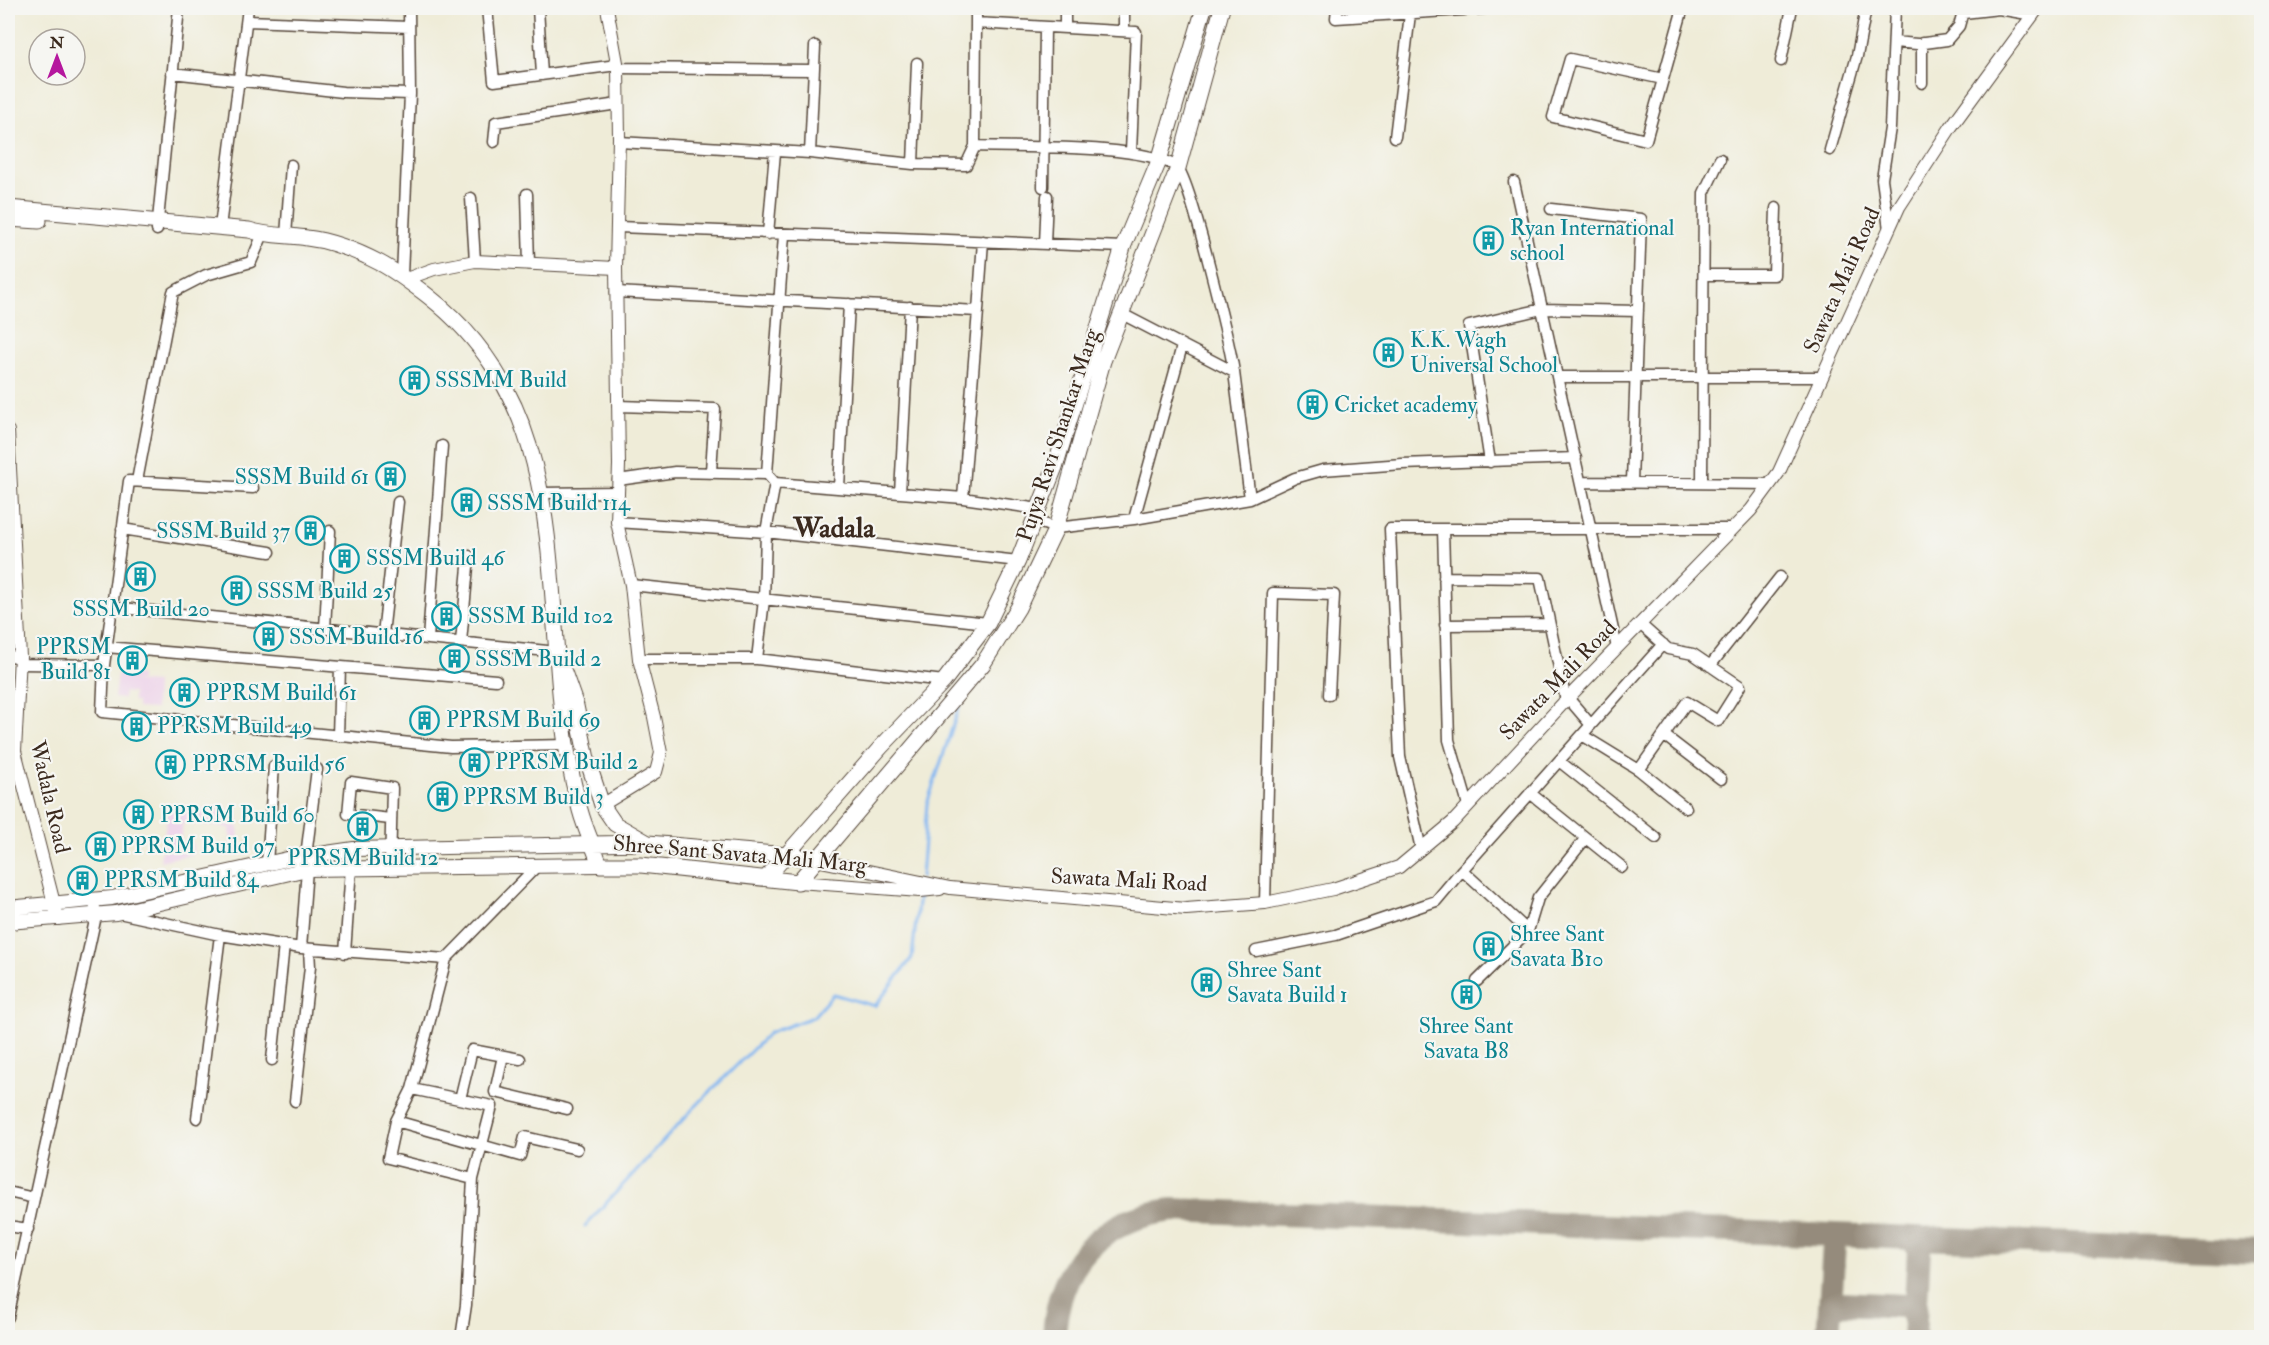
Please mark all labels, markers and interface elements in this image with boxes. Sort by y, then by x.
north arrow [27,27,87,87]
text: N [49,33,65,53]
street label: Sawata Mali Road [1797,203,1887,357]
place label: Ryan International school [1510,214,1675,267]
building icon: Ryan International school [1473,225,1505,257]
street label: Pujya Ravi Shankar Marg [1010,324,1106,545]
place label: K.K. Wagh Universal School [1410,326,1558,379]
building icon: K.K. Wagh Universal School [1373,337,1405,369]
building icon: SSSMM Build [398,364,430,396]
place label: SSSMM Build [435,366,567,394]
building icon: Cricket academy [1297,389,1329,421]
place label: Cricket academy [1334,391,1478,419]
building icon: SSSM Build 61 [374,461,406,493]
place label: SSSM Build 61 [235,463,369,491]
building icon: SSSM Build 114 [450,487,482,519]
place label: SSSM Build 114 [487,489,631,517]
district label: Wadala [792,511,876,546]
building icon: SSSM Build 37 [295,515,327,547]
place label: SSSM Build 37 [156,517,290,545]
building icon: SSSM Build 46 [329,542,361,574]
place label: SSSM Build 46 [366,544,506,572]
building icon: SSSM Build 20 [125,561,157,593]
building icon: SSSM Build 25 [220,575,252,607]
place label: SSSM Build 25 [257,577,393,605]
place label: SSSM Build 20 [72,595,210,623]
building icon: SSSM Build 102 [431,600,463,632]
place label: SSSM Build 102 [468,602,613,630]
street label: Sawata Mali Road [1493,614,1623,746]
building icon: SSSM Build 16 [252,621,284,653]
place label: SSSM Build 16 [289,623,425,651]
place label: PPRSM Build 81 [36,633,111,686]
building icon: SSSM Build 2 [438,643,470,675]
building icon: PPRSM Build 81 [116,644,148,676]
place label: SSSM Build 2 [475,645,601,673]
building icon: PPRSM Build 61 [169,677,201,709]
place label: PPRSM Build 61 [206,679,357,707]
building icon: PPRSM Build 69 [409,704,441,736]
place label: PPRSM Build 69 [446,706,601,734]
building icon: PPRSM Build 49 [120,710,152,742]
place label: PPRSM Build 49 [157,712,312,740]
street label: Wadala Road [23,737,77,856]
building icon: PPRSM Build 2 [458,746,490,778]
building icon: PPRSM Build 56 [155,748,187,780]
place label: PPRSM Build 2 [495,748,638,776]
place label: PPRSM Build 56 [192,750,347,778]
building icon: PPRSM Build 3 [426,781,458,813]
place label: PPRSM Build 3 [463,783,604,811]
building icon: PPRSM Build 60 [123,799,155,831]
place label: PPRSM Build 60 [160,801,315,829]
building icon: PPRSM Build 12 [347,810,379,842]
street label: Shree Sant Savata Mali Marg [612,829,869,879]
building icon: PPRSM Build 97 [84,830,116,862]
place label: PPRSM Build 97 [121,832,275,860]
place label: PPRSM Build 12 [287,844,439,872]
street label: Sawata Mali Road [1050,862,1208,898]
building icon: PPRSM Build 84 [67,864,99,896]
place label: PPRSM Build 84 [104,866,260,894]
place label: Shree Sant Savata B10 [1510,920,1605,973]
building icon: Shree Sant Savata B10 [1473,931,1505,963]
place label: Shree Sant Savata Build 1 [1227,956,1348,1009]
building icon: Shree Sant Savata Build 1 [1190,967,1222,999]
building icon: Shree Sant Savata B8 [1450,978,1482,1010]
place label: Shree Sant Savata B8 [1419,1012,1513,1065]

